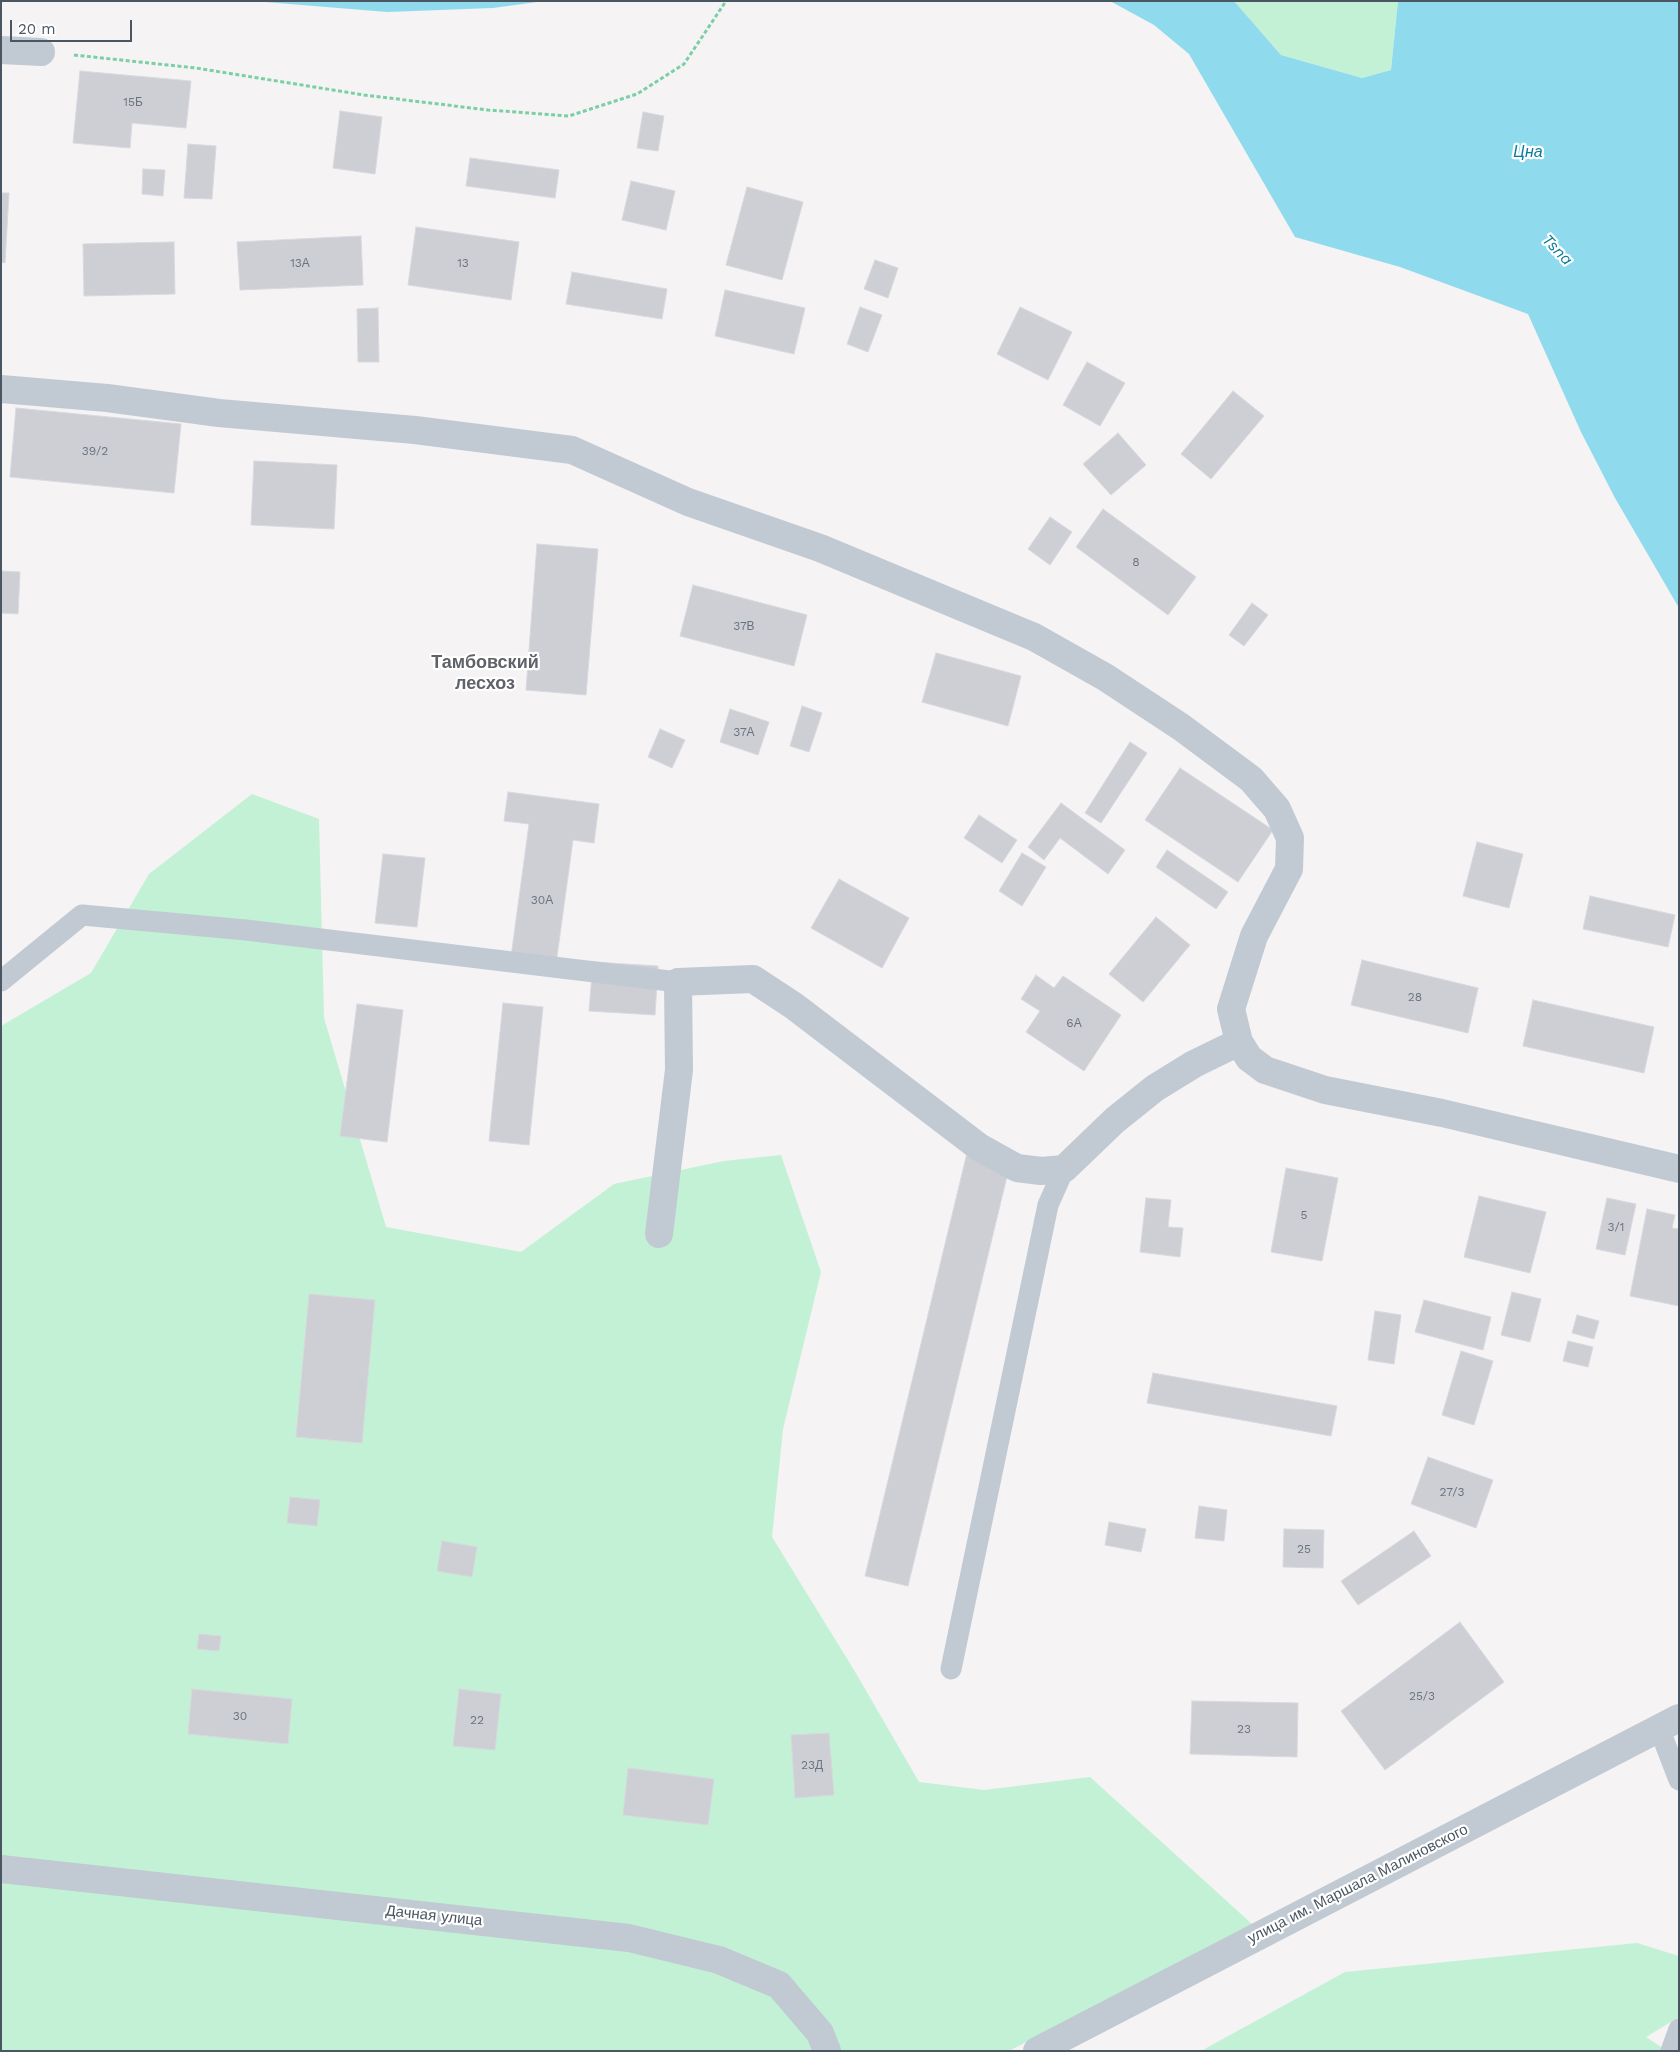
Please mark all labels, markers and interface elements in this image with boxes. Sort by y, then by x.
scale bar [12,10,135,42]
text: 20 m [18,20,56,38]
house number: 15Б [123,95,143,109]
water label: Цна [1513,142,1543,162]
water label: Tsna [1538,230,1576,270]
house number: 13А [290,256,310,270]
house number: 13 [457,256,469,270]
house number: 39/2 [82,444,108,458]
house number: 8 [1132,555,1140,569]
house number: 37В [733,619,755,633]
district label: Тамбовский лесхоз [431,652,539,694]
house number: 37А [733,725,755,739]
house number: 30А [531,893,553,907]
house number: 28 [1408,990,1422,1004]
house number: 6А [1066,1016,1082,1030]
house number: 5 [1301,1208,1307,1222]
house number: 3/1 [1608,1220,1624,1234]
house number: 27/3 [1439,1485,1465,1499]
house number: 25 [1297,1542,1311,1556]
house number: 25/3 [1409,1689,1435,1703]
house number: 30 [233,1709,247,1723]
house number: 22 [470,1713,484,1727]
house number: 23 [1237,1722,1251,1736]
house number: 23Д [801,1758,823,1772]
street label: улица им. Маршала Малиновского [1245,1820,1471,1948]
street label: Дачная улица [385,1902,483,1930]

